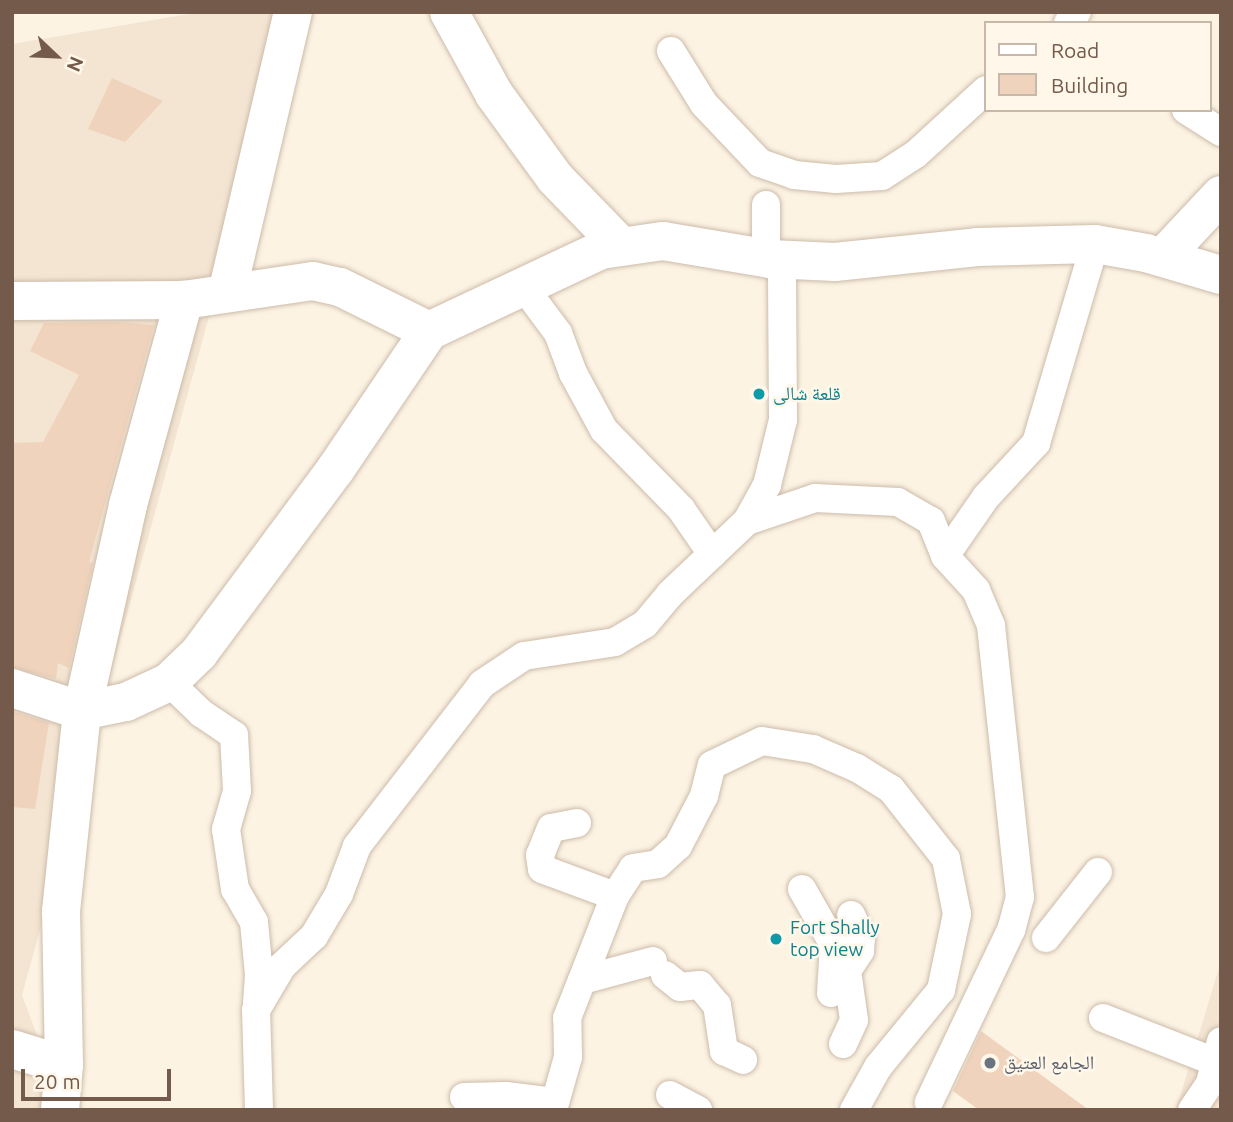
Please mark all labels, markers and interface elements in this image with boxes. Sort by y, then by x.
north arrow [21,21,91,91]
legend [984,21,1212,112]
text: Road [1051,38,1099,62]
text: N [62,53,88,75]
text: Building [1051,73,1128,97]
place label: قلعة شالى [773,383,841,405]
marker: قلعة شالى [751,386,767,402]
place label: Fort Shally top view [790,917,880,961]
marker: Fort Shally top view [768,931,784,947]
place label: الجامع العتيق [1004,1052,1094,1074]
marker: الجامع العتيق [982,1055,998,1071]
scale bar [24,1056,175,1100]
text: 20 m [34,1069,81,1093]

